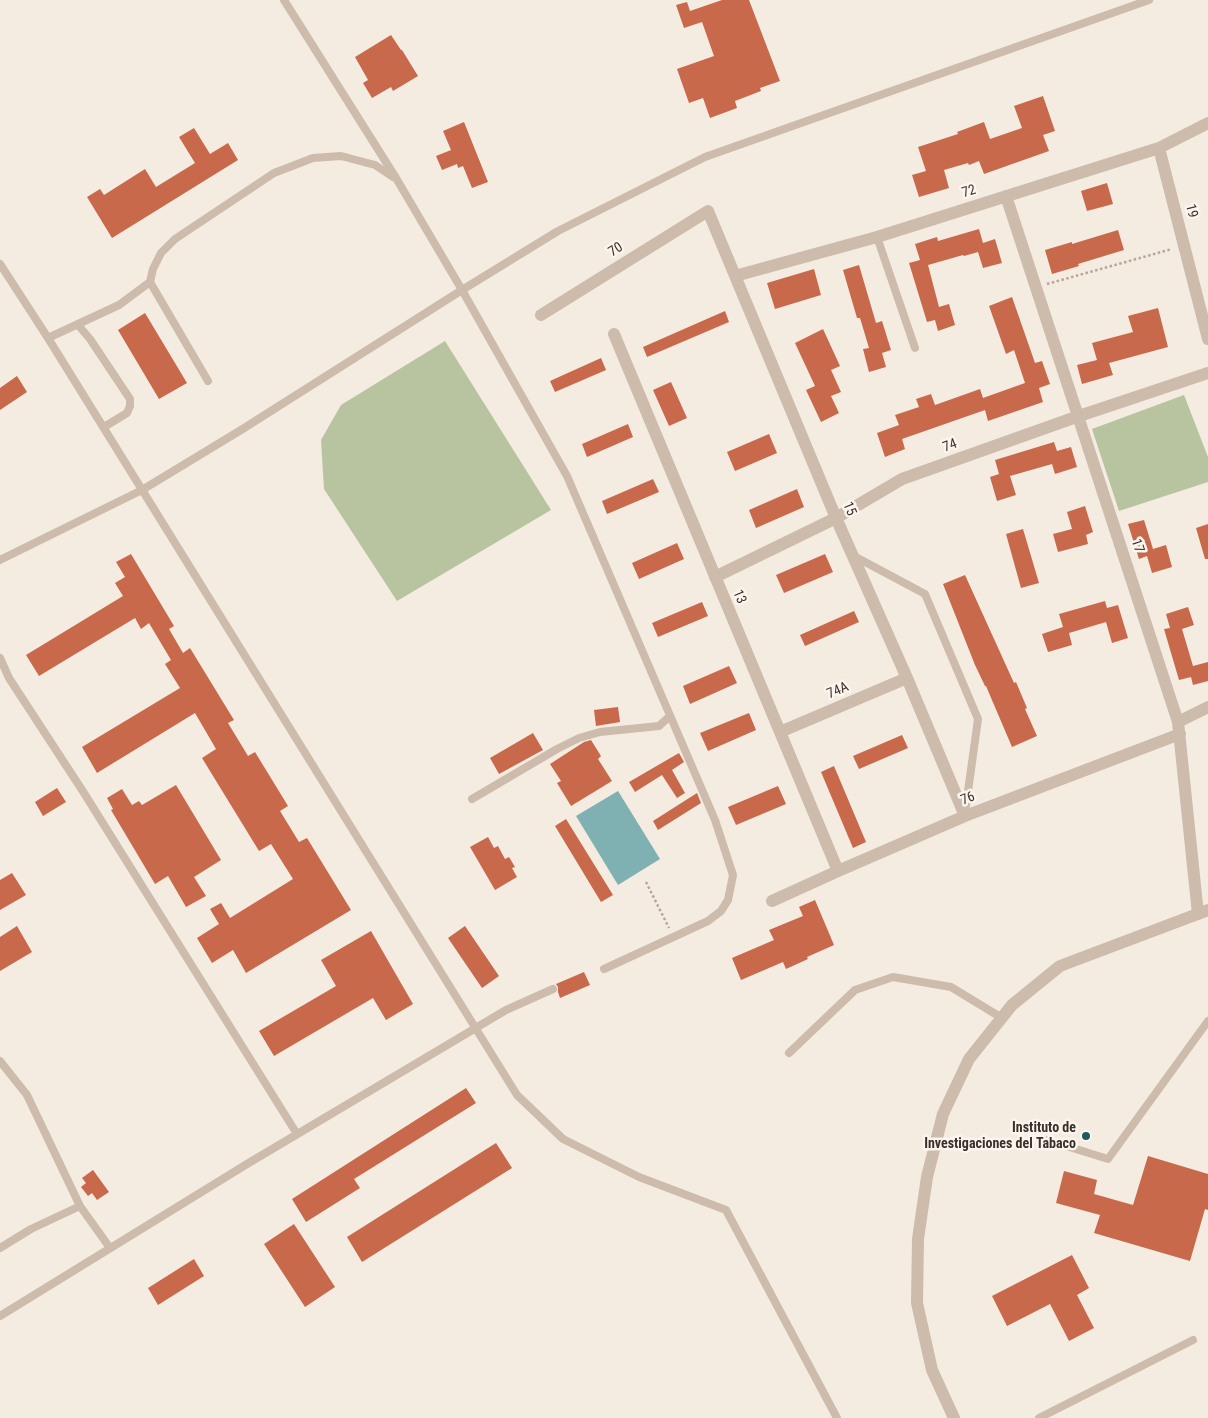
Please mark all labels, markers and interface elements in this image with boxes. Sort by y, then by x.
street label: 72 [960,182,978,202]
street label: 19 [1181,202,1201,220]
street label: 70 [606,239,626,261]
street label: 74 [941,436,959,456]
street label: 15 [839,499,859,519]
street label: 17 [1127,537,1147,555]
street label: 13 [729,587,749,607]
street label: 74A [825,679,851,703]
street label: 76 [958,789,978,809]
place label: Instituto de Investigaciones del Tabaco [924,1120,1076,1152]
marker: Instituto de Investigaciones del Tabaco [1080,1130,1092,1142]

